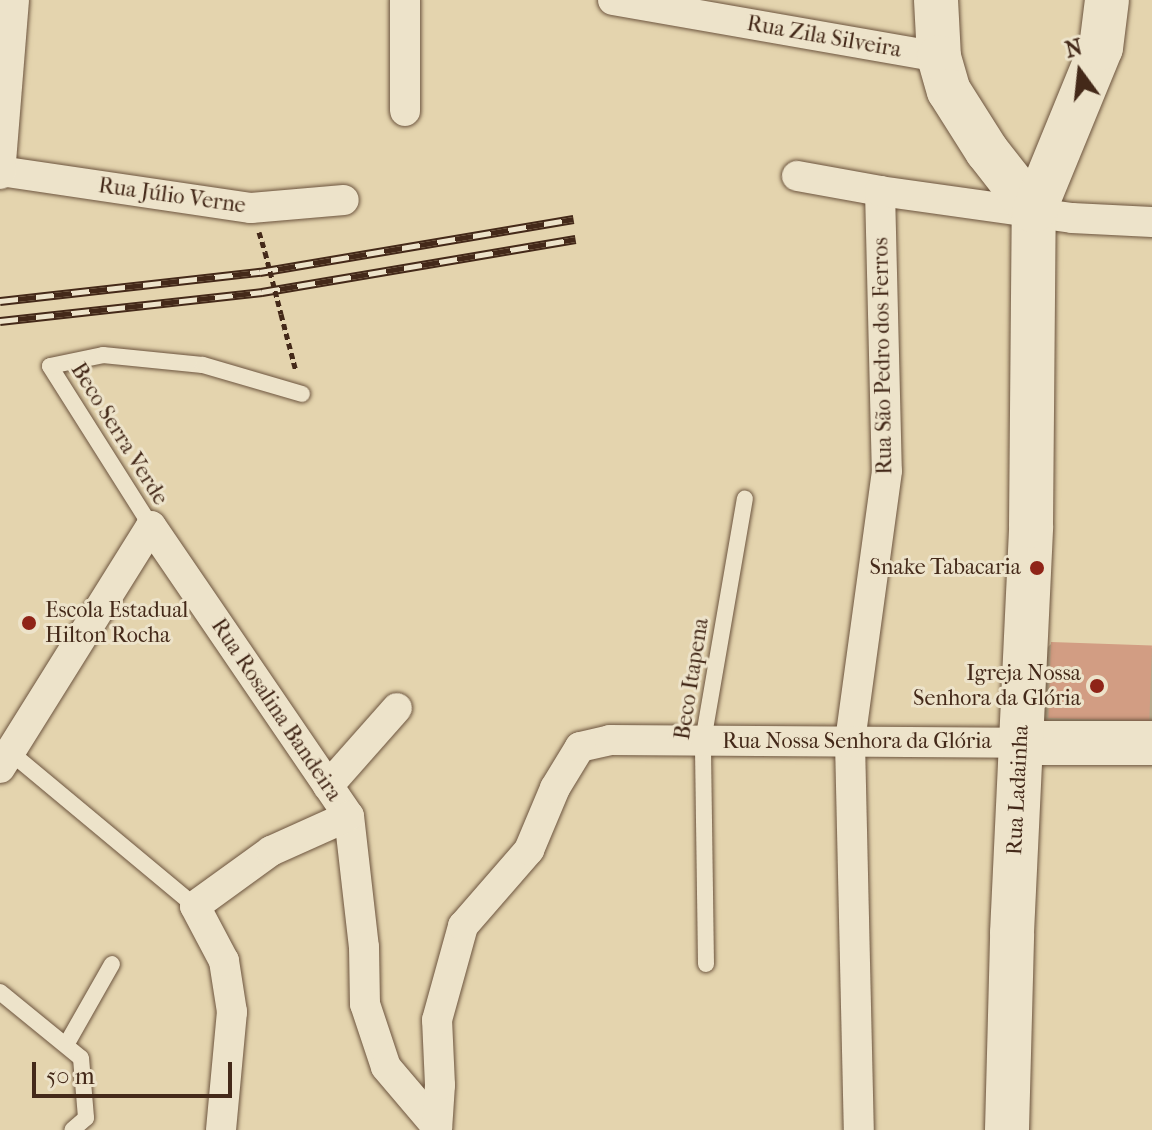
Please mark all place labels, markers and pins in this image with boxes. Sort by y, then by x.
place label: Snake Tabacaria [869,555,1021,581]
marker: Snake Tabacaria [1028,559,1046,577]
place label: Escola Estadual Hilton Rocha [45,597,188,648]
marker: Escola Estadual Hilton Rocha [20,614,38,632]
place label: Igreja Nossa Senhora da Glória [913,660,1081,712]
marker: Igreja Nossa Senhora da Glória [1088,677,1106,695]

